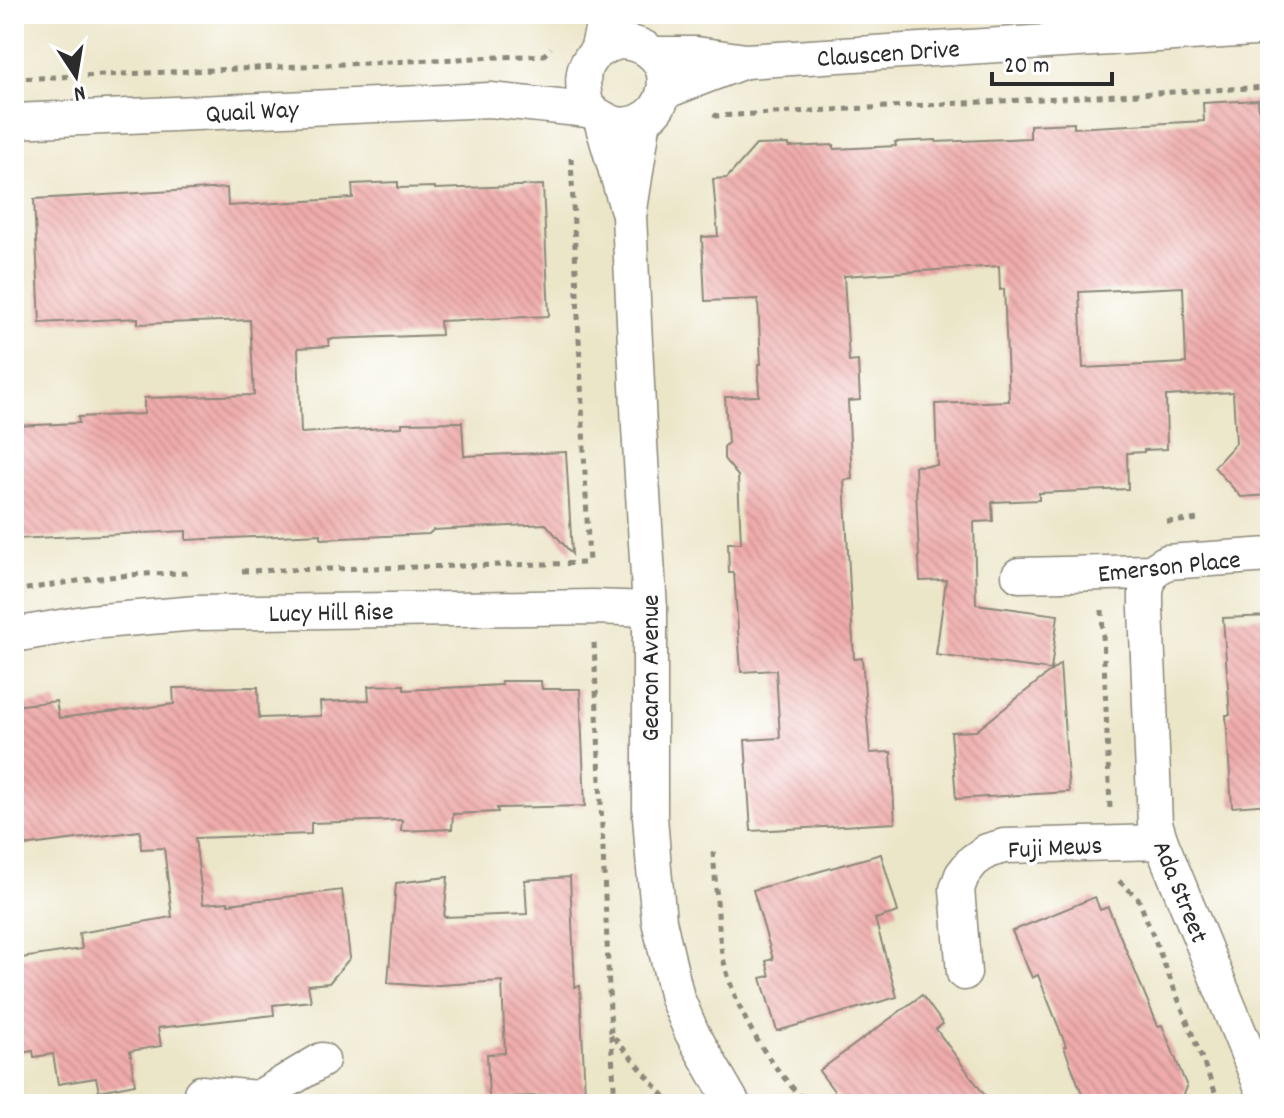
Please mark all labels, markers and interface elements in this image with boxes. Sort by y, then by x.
street label: Clauscen Drive [815,32,961,79]
north arrow [36,36,116,116]
scale bar [992,36,1112,86]
text: 20 m [1004,50,1050,84]
text: N [71,76,88,108]
street label: Quail Way [205,93,300,134]
street label: Emerson Place [1096,543,1243,594]
street label: Gearon Avenue [634,594,671,742]
street label: Lucy Hill Rise [268,595,394,634]
street label: Fuji Mews [1007,829,1103,870]
street label: Ada Street [1141,835,1216,950]

